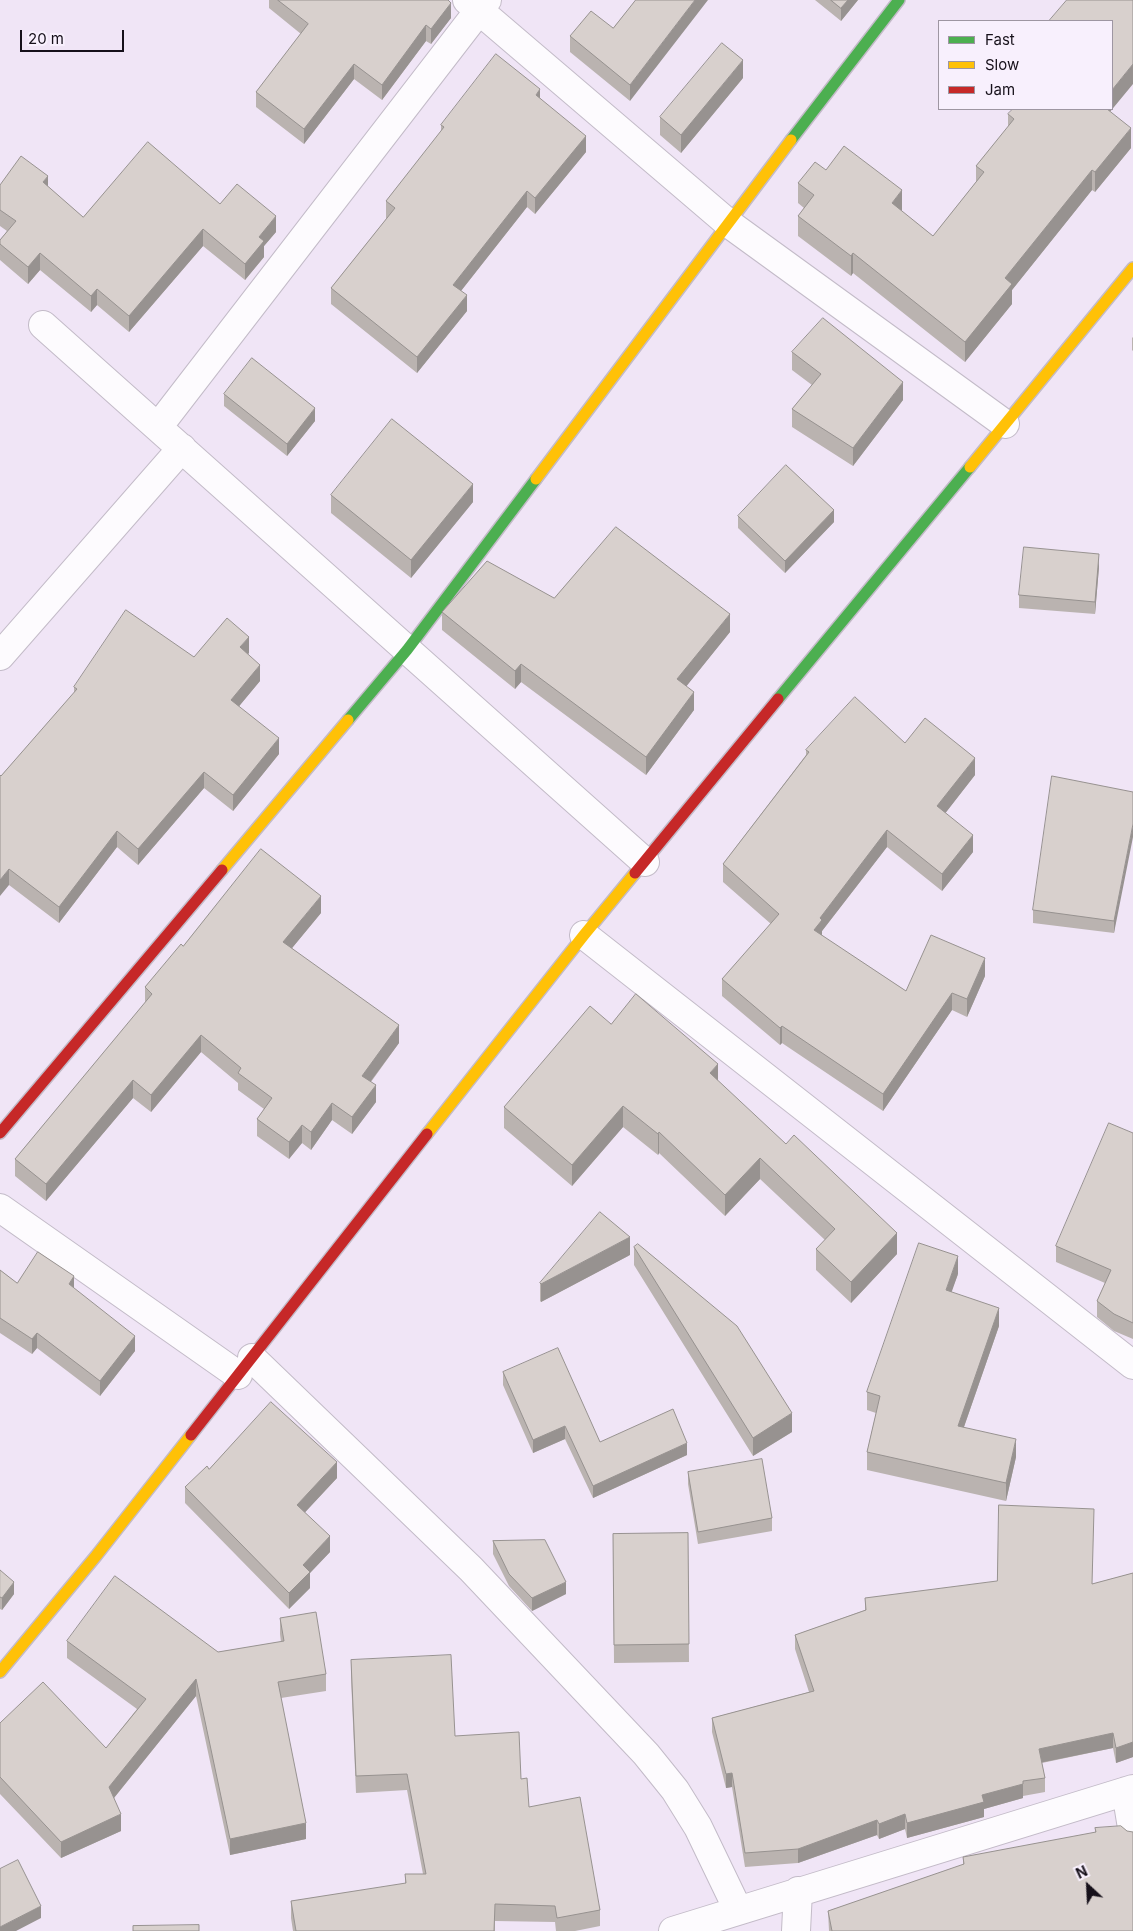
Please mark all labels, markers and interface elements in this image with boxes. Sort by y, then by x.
scale bar [22,20,126,52]
legend [938,20,1113,110]
text: 20 m [28,29,64,48]
text: Fast [985,30,1015,49]
text: Slow [985,55,1019,74]
text: Jam [985,80,1015,99]
north arrow [1063,1861,1113,1911]
text: N [1073,1862,1090,1882]

